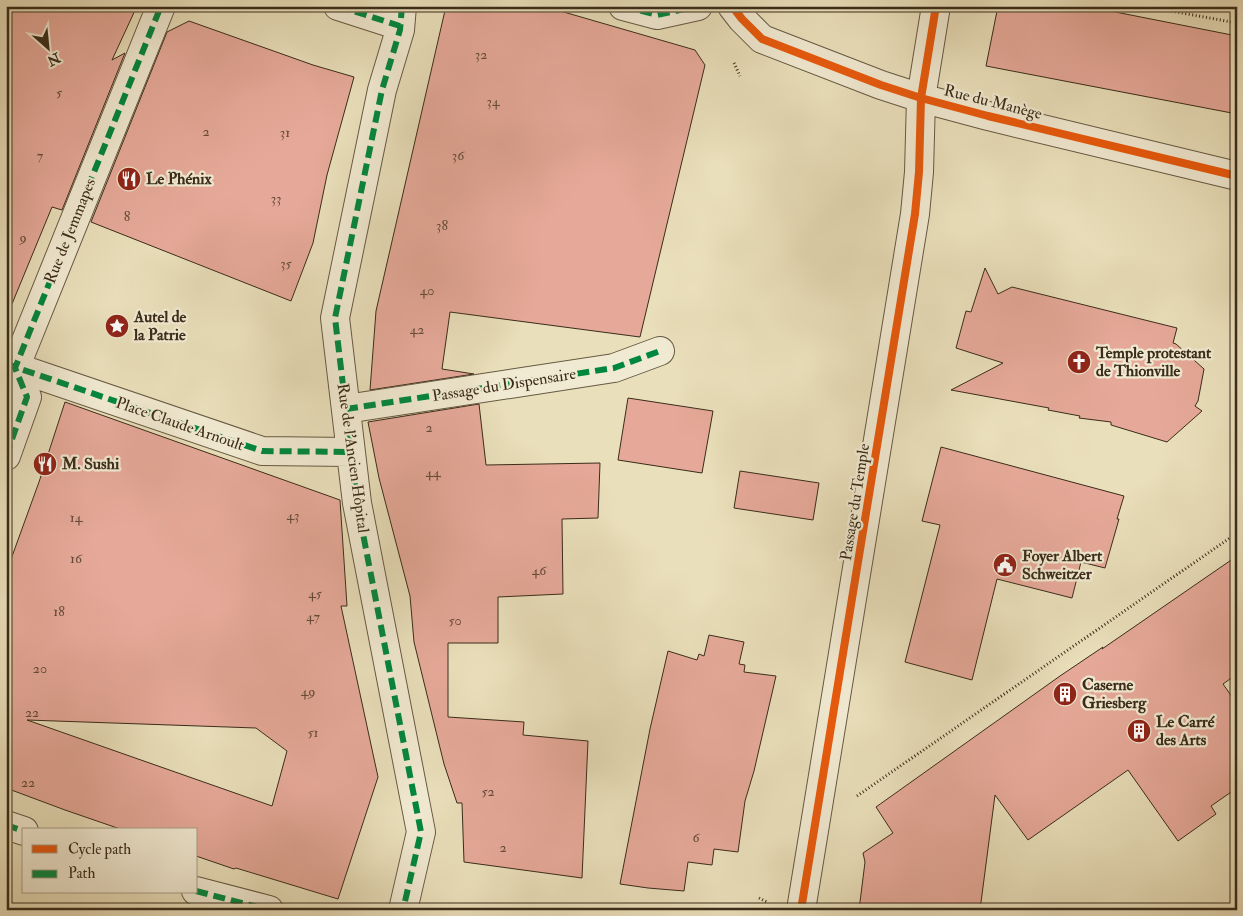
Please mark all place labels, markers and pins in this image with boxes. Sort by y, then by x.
restaurant icon: Le Phénix [116,166,142,192]
place label: Le Phénix [146,169,213,189]
place label: Autel de la Patrie [133,307,187,345]
place icon: Autel de la Patrie [104,313,130,339]
place label: Temple protestant de Thionville [1095,343,1212,381]
church icon: Temple protestant de Thionville [1066,349,1092,375]
restaurant icon: M. Sushi [32,451,58,477]
place label: M. Sushi [61,454,120,474]
place label: Foyer Albert Schweitzer [1022,546,1103,584]
public building icon: Foyer Albert Schweitzer [992,552,1018,578]
place label: Caserne Griesberg [1082,675,1147,714]
building icon: Caserne Griesberg [1052,681,1078,707]
place label: Le Carré des Arts [1156,712,1216,750]
building icon: Le Carré des Arts [1126,718,1152,744]

